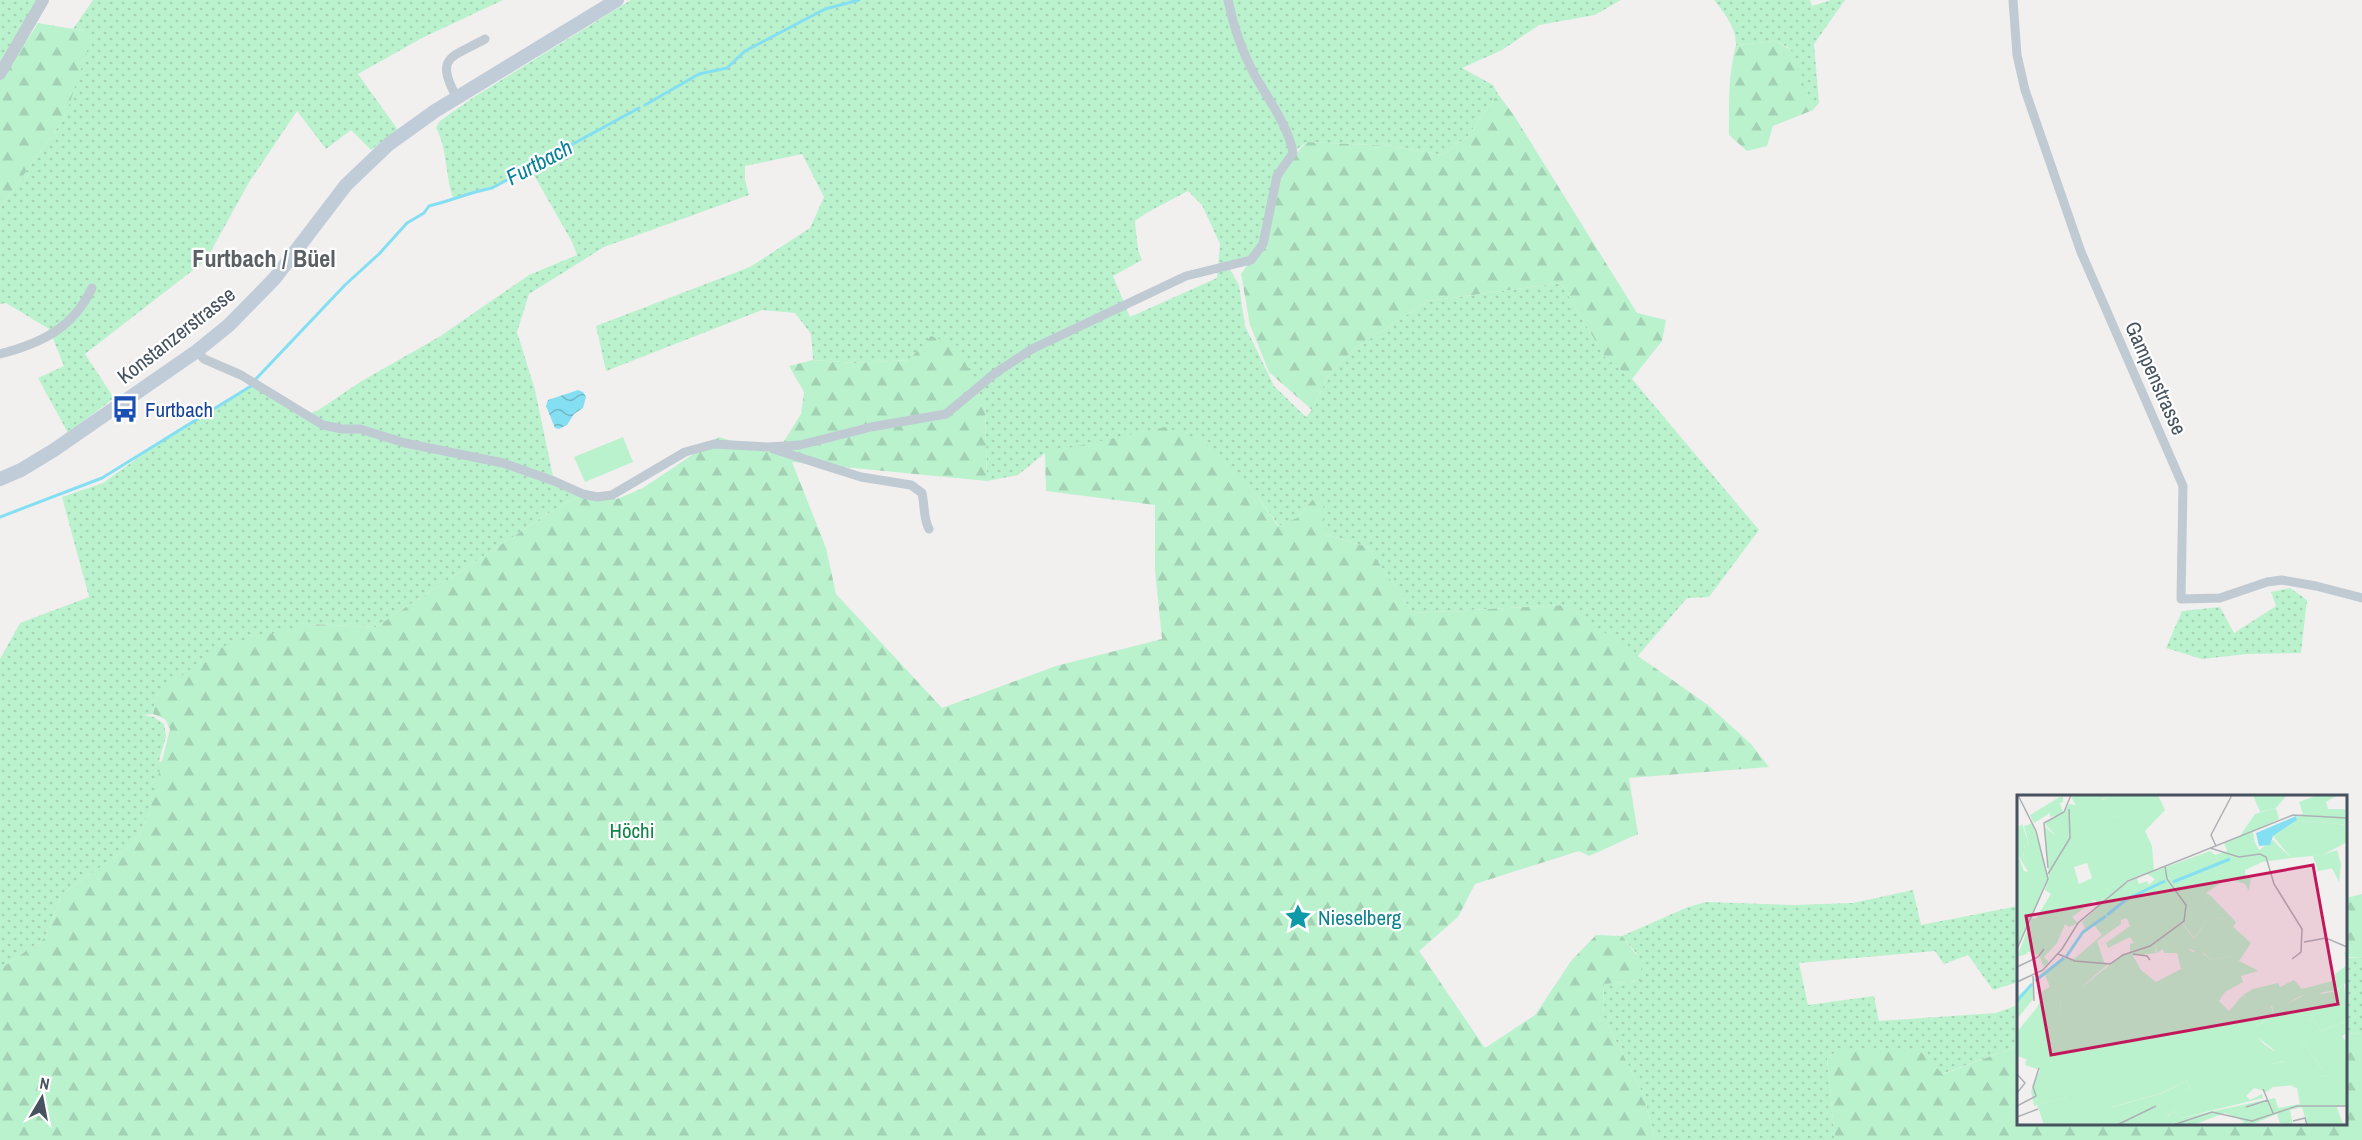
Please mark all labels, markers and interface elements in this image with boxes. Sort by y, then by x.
water label: Furtbach [501,132,577,192]
district label: Furtbach / Büel [192,242,336,274]
street label: Konstanzerstrasse [111,280,241,390]
street label: Gampenstrasse [2118,317,2194,439]
bus stop icon: Furtbach [110,394,140,424]
place label: Furtbach [145,395,213,424]
inset map [2017,795,2347,1125]
park label: Höchi [610,816,654,845]
place icon: Nieselberg [1283,902,1313,932]
place label: Nieselberg [1318,903,1402,932]
north arrow [12,1068,72,1128]
text: N [38,1072,51,1095]

